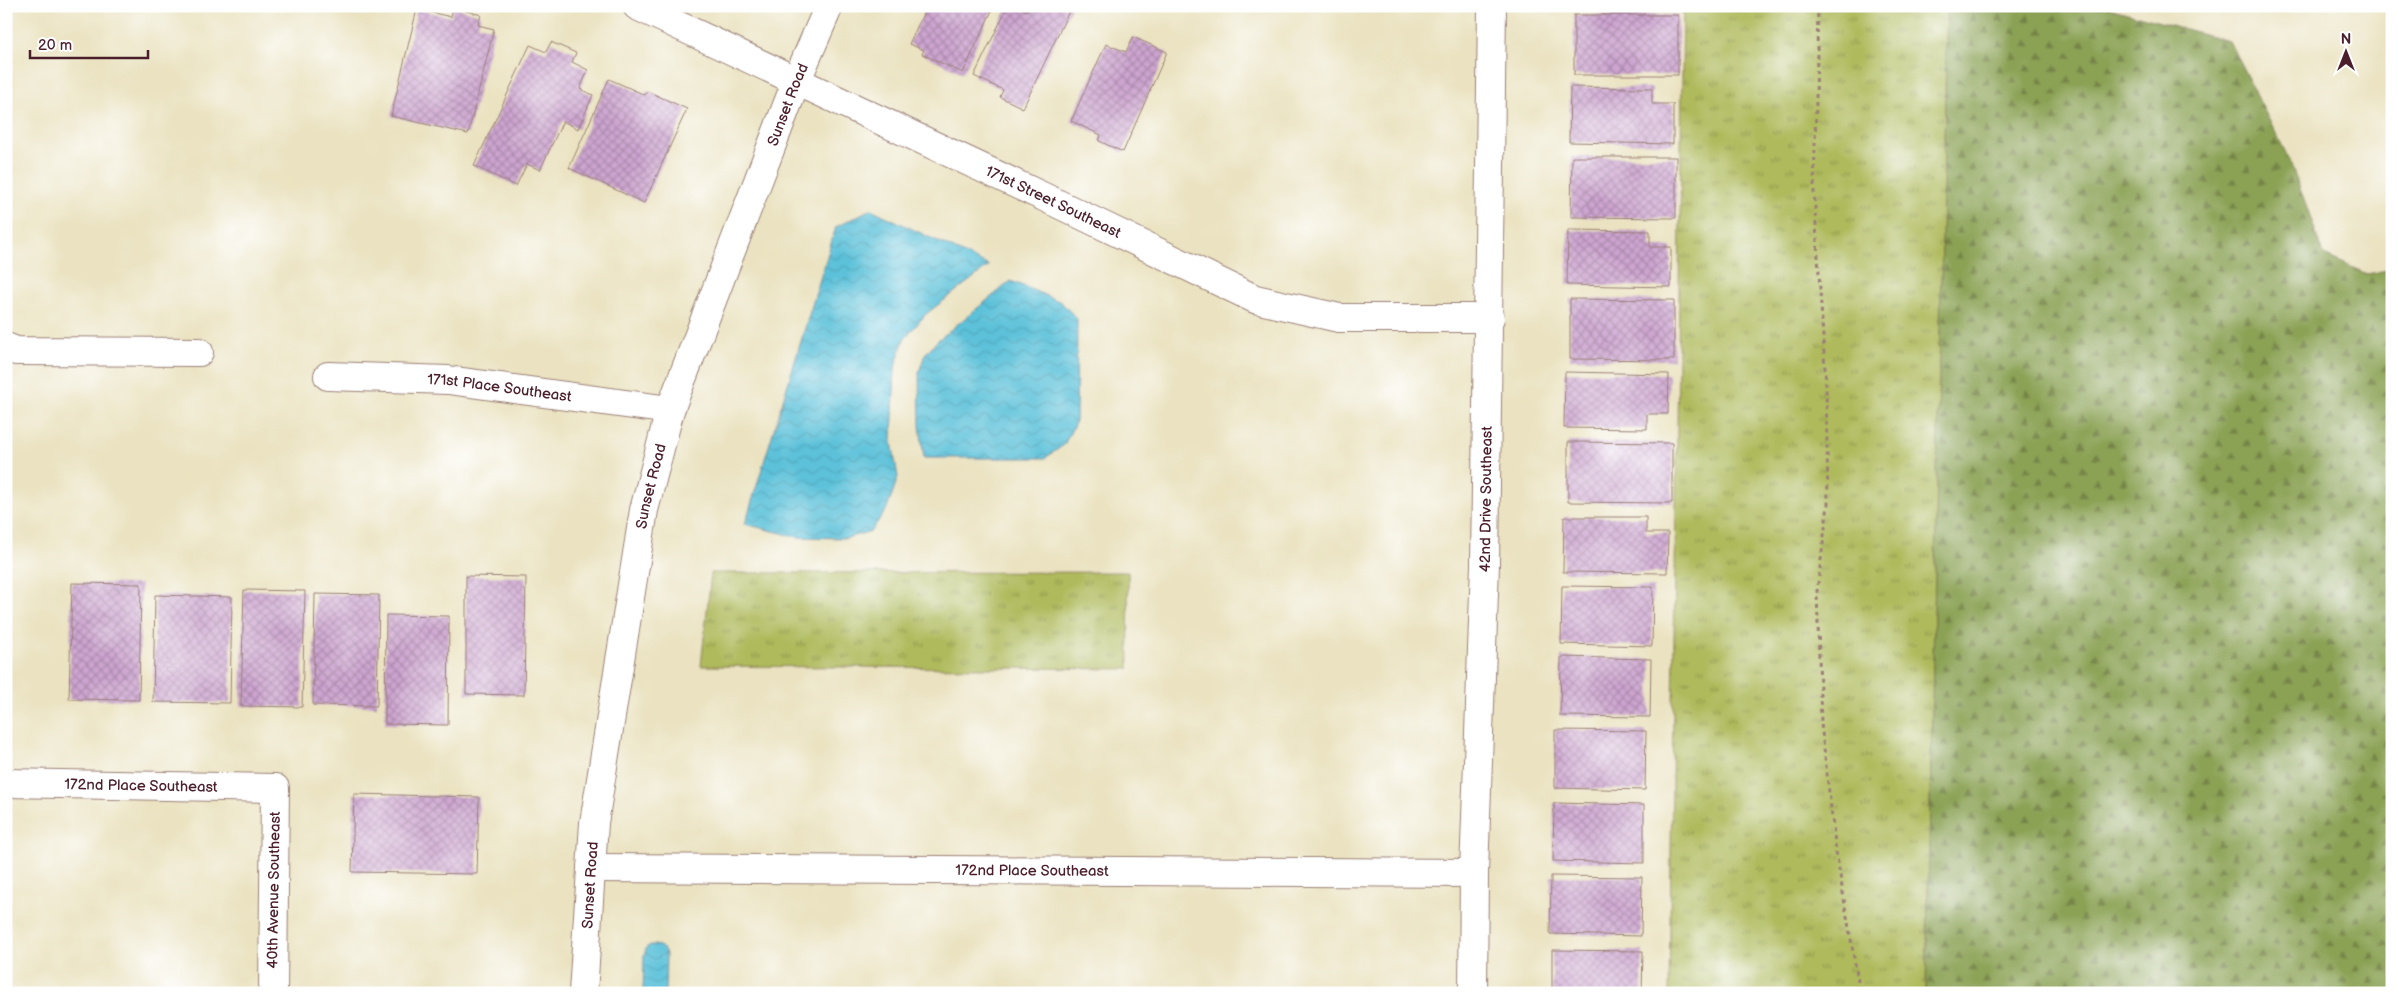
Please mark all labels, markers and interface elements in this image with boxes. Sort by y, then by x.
scale bar [30,28,148,60]
north arrow [2320,28,2370,78]
text: N [2341,31,2351,48]
text: 20 m [38,36,72,55]
street label: Sunset Road [763,60,813,149]
street label: 171st Street Southeast [982,161,1124,242]
street label: 171st Place Southeast [427,370,573,406]
street label: 42nd Drive Southeast [1475,425,1496,573]
street label: Sunset Road [632,442,670,530]
street label: 172nd Place Southeast [64,775,218,796]
street label: 40th Avenue Southeast [263,811,285,969]
street label: Sunset Road [578,841,602,929]
street label: 172nd Place Southeast [955,861,1109,880]

